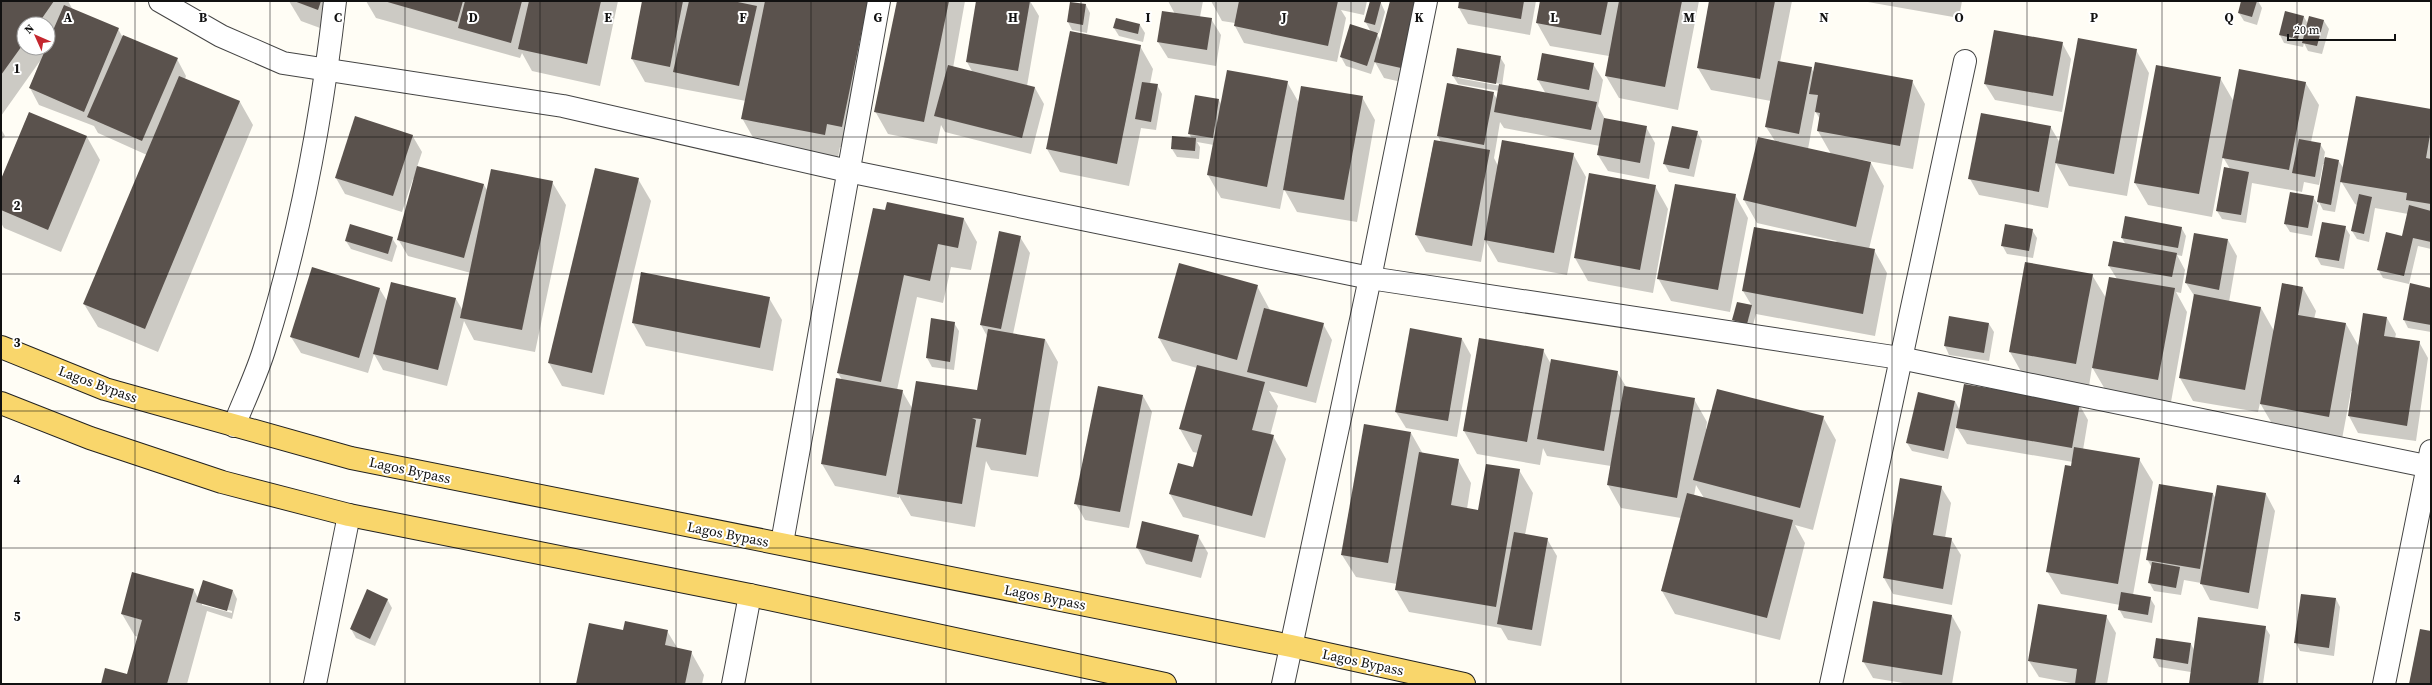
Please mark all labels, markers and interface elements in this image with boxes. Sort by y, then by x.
text: A [64,9,73,26]
text: B [199,9,208,26]
text: C [334,9,342,26]
text: D [468,9,478,26]
text: E [604,9,612,26]
text: F [739,9,747,26]
text: G [874,9,883,26]
text: H [1008,9,1018,26]
text: I [1145,9,1151,26]
text: J [1280,9,1287,26]
text: K [1414,9,1424,26]
text: L [1550,9,1558,26]
text: M [1683,9,1695,26]
text: N [1819,9,1829,26]
text: O [1954,9,1964,26]
text: P [2090,9,2098,26]
text: Q [2224,9,2234,26]
north arrow [16,16,56,56]
scale bar [2288,16,2395,42]
text: N [21,21,37,37]
text: 20 m [2294,22,2320,38]
text: 1 [13,60,21,77]
text: 2 [13,197,21,214]
text: 3 [13,334,21,351]
street label: Lagos Bypass [56,360,140,408]
street label: Lagos Bypass [367,452,453,488]
text: 4 [13,471,21,488]
street label: Lagos Bypass [685,516,771,552]
street label: Lagos Bypass [1002,579,1088,615]
text: 5 [13,608,21,625]
street label: Lagos Bypass [1320,644,1406,680]

